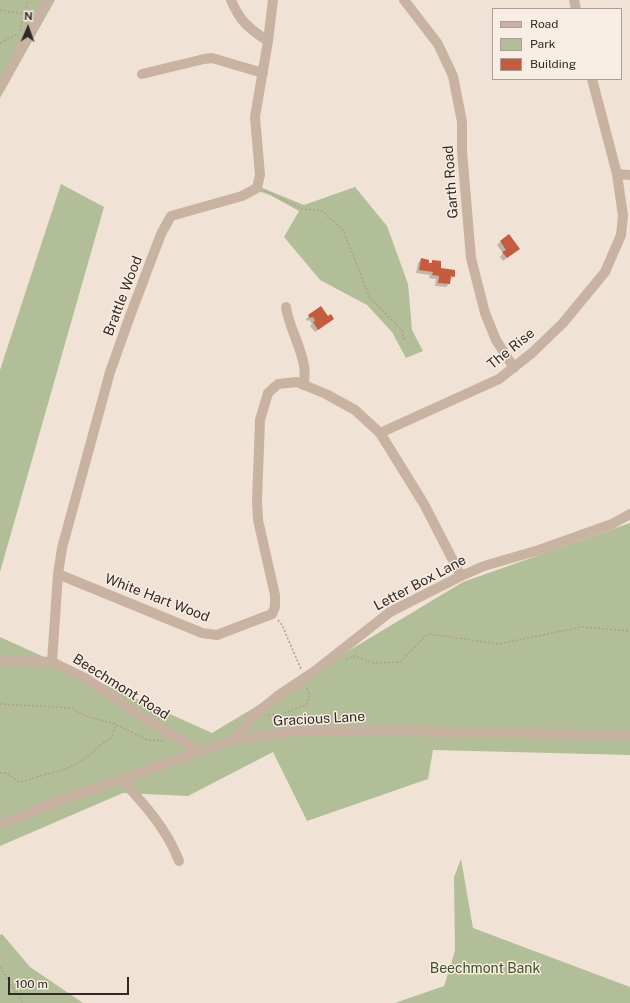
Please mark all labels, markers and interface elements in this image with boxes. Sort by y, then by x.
north arrow [8,8,48,48]
legend [492,8,622,80]
text: N [24,10,33,22]
text: Road [530,17,558,31]
text: Park [530,37,556,51]
text: Building [530,57,576,71]
street label: Garth Road [440,145,462,219]
street label: Brattle Wood [100,254,146,338]
street label: The Rise [484,325,538,373]
street label: Letter Box Lane [371,552,469,614]
street label: White Hart Wood [102,570,212,626]
street label: Beechmont Road [70,651,172,723]
street label: Gracious Lane [272,708,366,730]
park label: Beechmont Bank [430,961,540,977]
scale bar [10,969,131,995]
text: 100 m [15,977,48,991]

